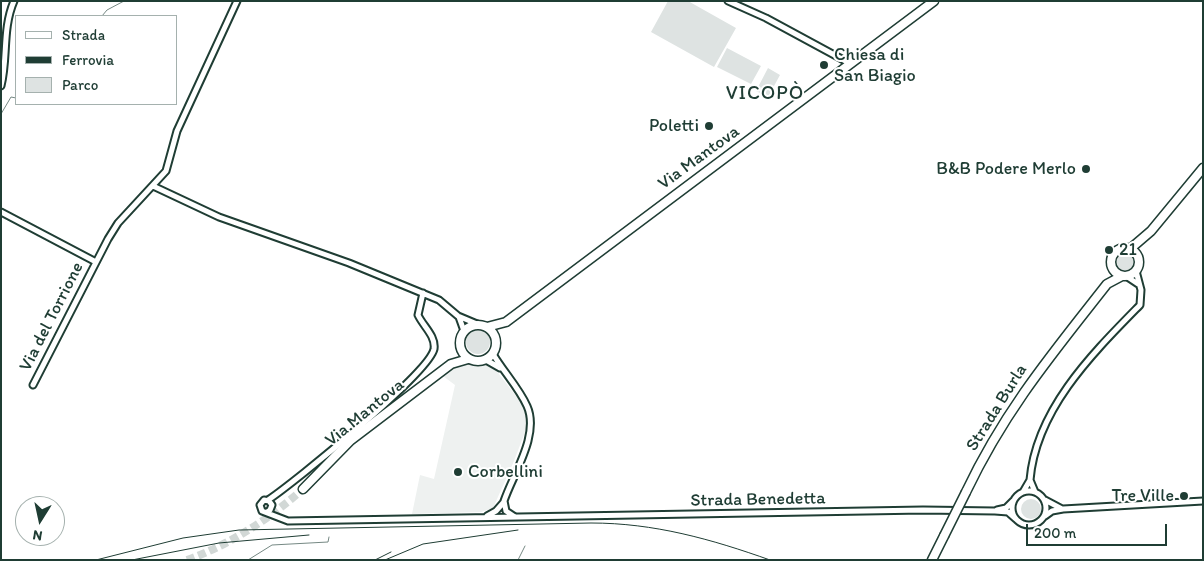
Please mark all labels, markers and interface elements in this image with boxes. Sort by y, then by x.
legend [15,15,178,105]
text: Strada [62,26,105,44]
place label: Chiesa di San Biagio [834,44,916,86]
text: Ferrovia [62,51,114,69]
marker: Chiesa di San Biagio [818,59,830,71]
text: Parco [62,76,98,94]
district label: VICOPÒ [725,82,805,106]
place label: Poletti [649,115,699,137]
marker: Poletti [703,120,715,132]
street label: Via Mantova [654,121,744,195]
place label: B&B Podere Merlo [936,158,1076,180]
marker: B&B Podere Merlo [1080,163,1092,175]
place label: 21 [1119,239,1137,261]
marker: 21 [1103,244,1115,256]
street label: Via del Torrione [15,259,89,375]
street label: Strada Burla [962,361,1032,455]
street label: Via Mantova [321,375,409,451]
place label: Corbellini [468,461,543,483]
marker: Corbellini [452,466,464,478]
place label: Tre Ville [1111,485,1174,507]
street label: Strada Benedetta [690,488,826,512]
marker: Tre Ville [1178,490,1190,502]
north arrow [15,496,65,546]
scale bar [1029,514,1170,546]
text: 200 m [1034,524,1076,542]
text: N [31,526,44,544]

